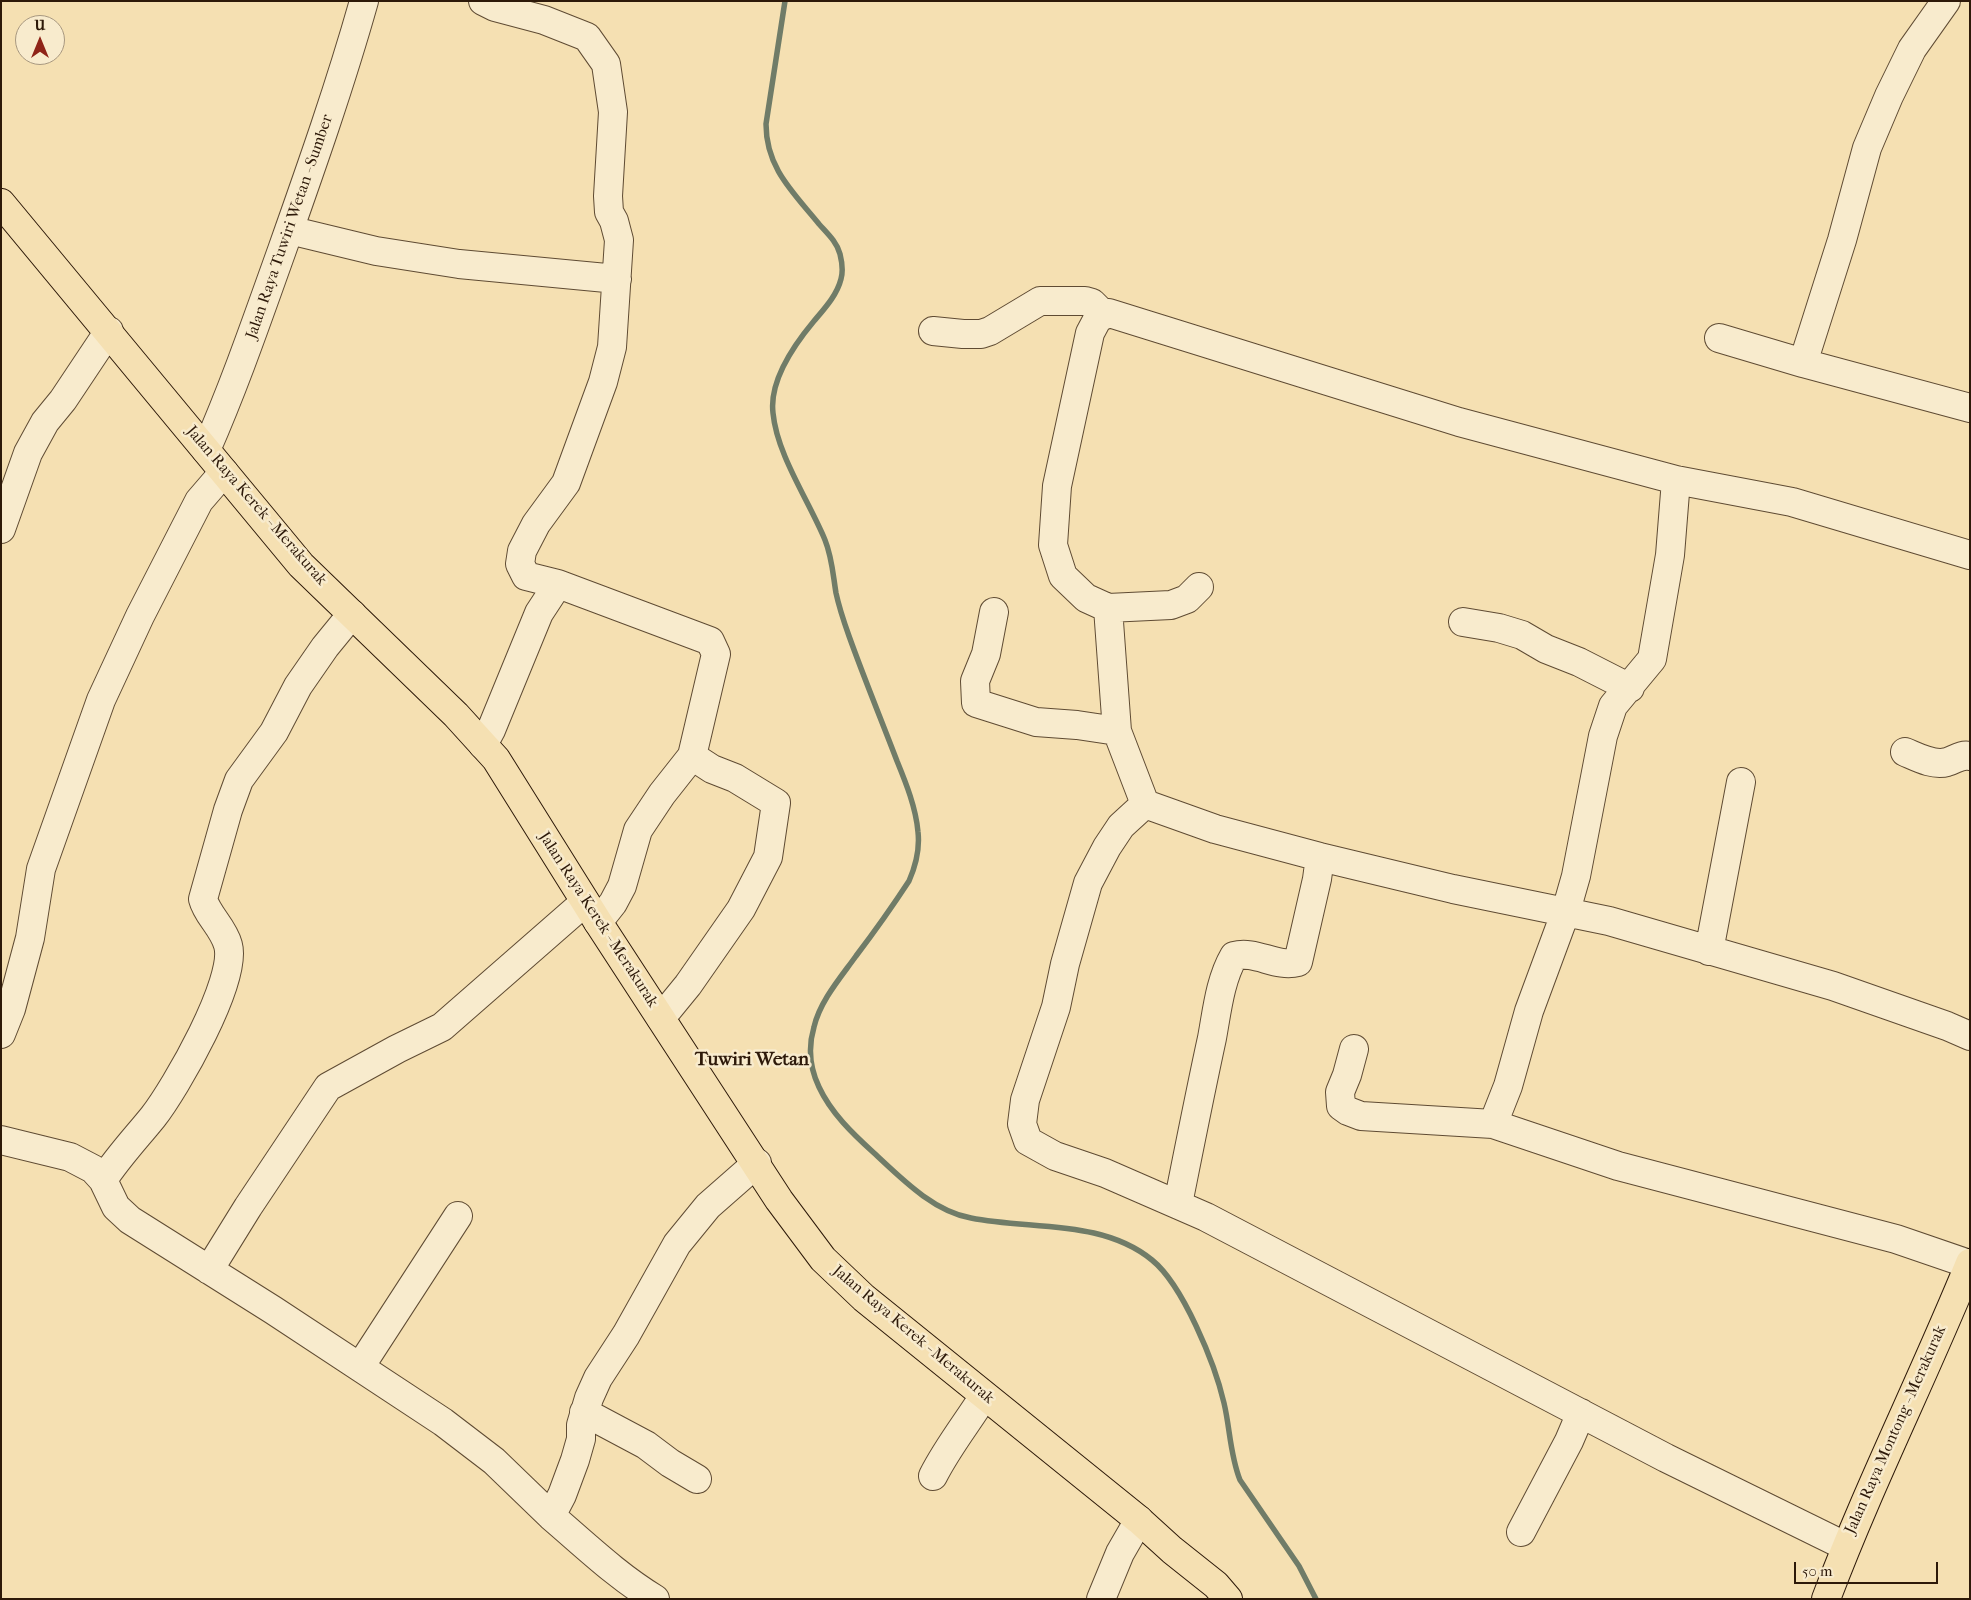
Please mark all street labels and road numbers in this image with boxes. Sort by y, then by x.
street label: Jalan Raya Tuwiri Wetan - Sumber [242,112,338,342]
street label: Jalan Raya Kerek - Merakurak [181,422,331,590]
street label: Jalan Raya Kerek - Merakurak [534,829,662,1011]
street label: Jalan Raya Kerek - Merakurak [828,1262,998,1408]
street label: Jalan Raya Montong - Merakurak [1841,1323,1951,1537]

